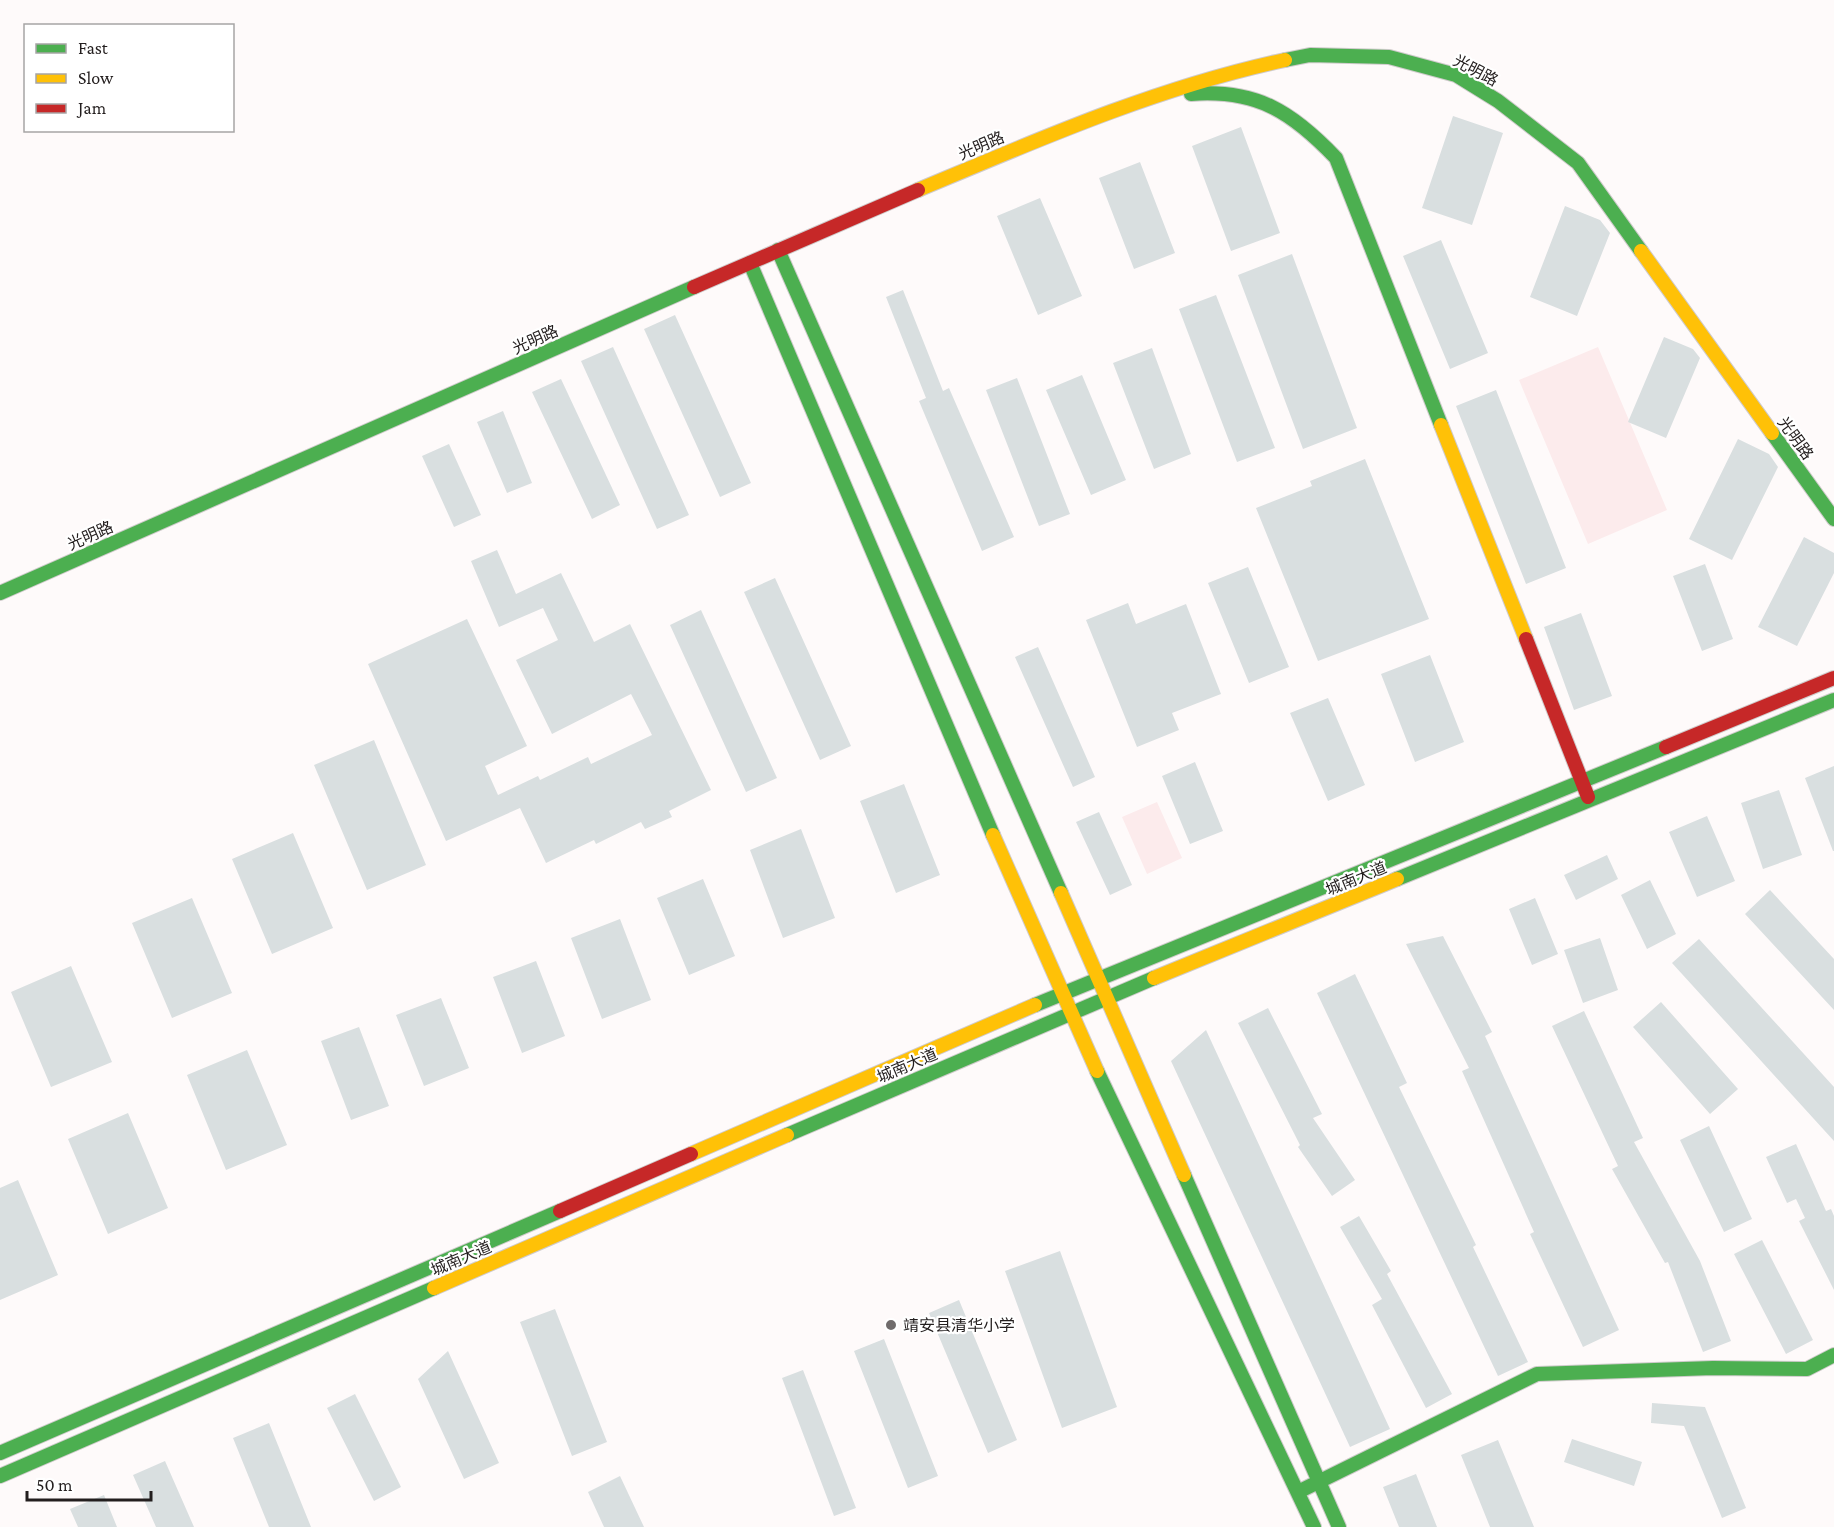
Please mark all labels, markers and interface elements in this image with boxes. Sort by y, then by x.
legend [24,24,234,132]
text: Fast [78,38,109,58]
street label: 光明路 [1451,52,1501,89]
text: Slow [78,68,114,88]
text: Jam [76,98,107,118]
street label: 光明路 [956,128,1007,163]
street label: 光明路 [510,322,561,357]
street label: 光明路 [1775,414,1817,463]
street label: 光明路 [65,518,116,553]
street label: 城南大道 [1323,859,1389,898]
street label: 城南大道 [874,1045,940,1086]
street label: 城南大道 [428,1238,494,1279]
place label: 靖安县清华小学 [903,1317,1015,1334]
marker: 靖安县清华小学 [884,1318,898,1332]
scale bar [27,1464,152,1502]
text: 50 m [36,1475,73,1495]

